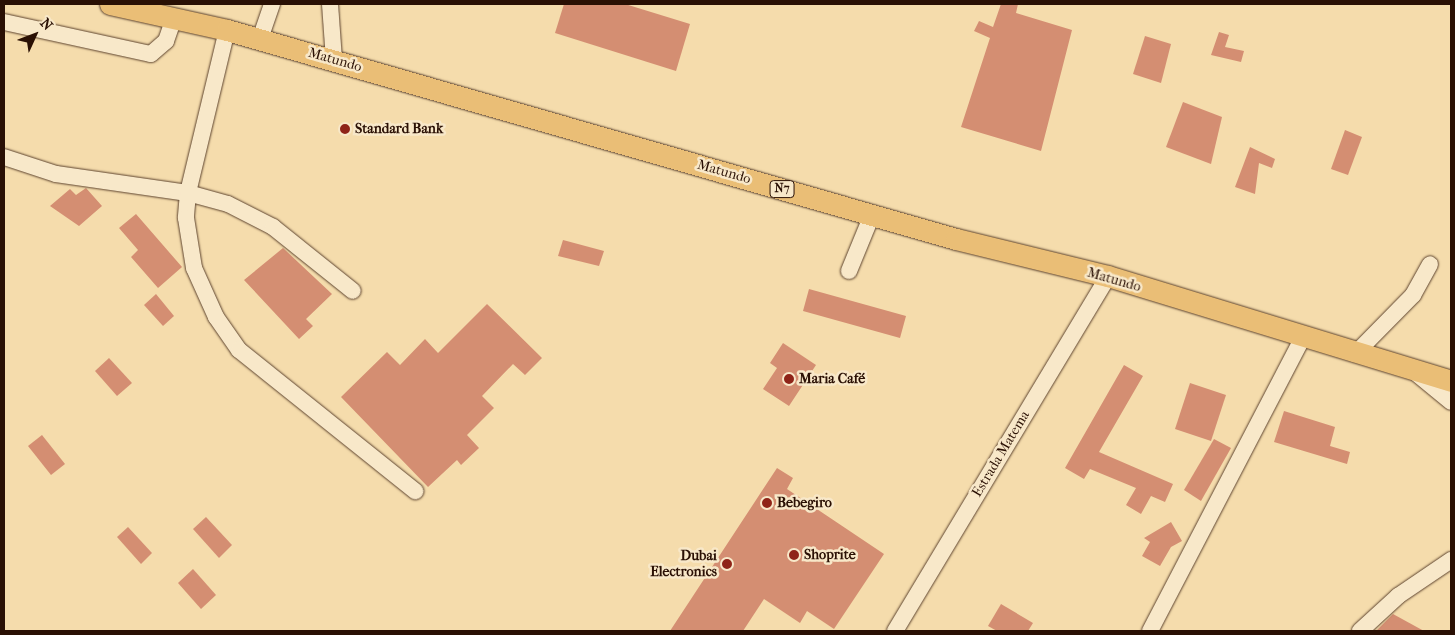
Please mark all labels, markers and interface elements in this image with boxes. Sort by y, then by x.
north arrow [10,10,60,60]
text: N [36,15,56,34]
street label: Matundo [306,44,364,76]
place label: Standard Bank [355,121,443,137]
marker: Standard Bank [339,123,351,135]
street label: Matundo [695,156,753,188]
road number: N7 [770,180,794,198]
street label: Matundo [1085,264,1143,296]
place label: Maria Café [799,371,865,387]
marker: Maria Café [783,373,795,385]
street label: Estrada Matema [969,408,1033,500]
place label: Bebegiro [777,495,832,511]
marker: Bebegiro [761,497,773,509]
place label: Shoprite [804,547,856,563]
place label: Dubai Electronics [650,548,717,580]
marker: Shoprite [788,549,800,561]
marker: Dubai Electronics [721,558,733,570]

